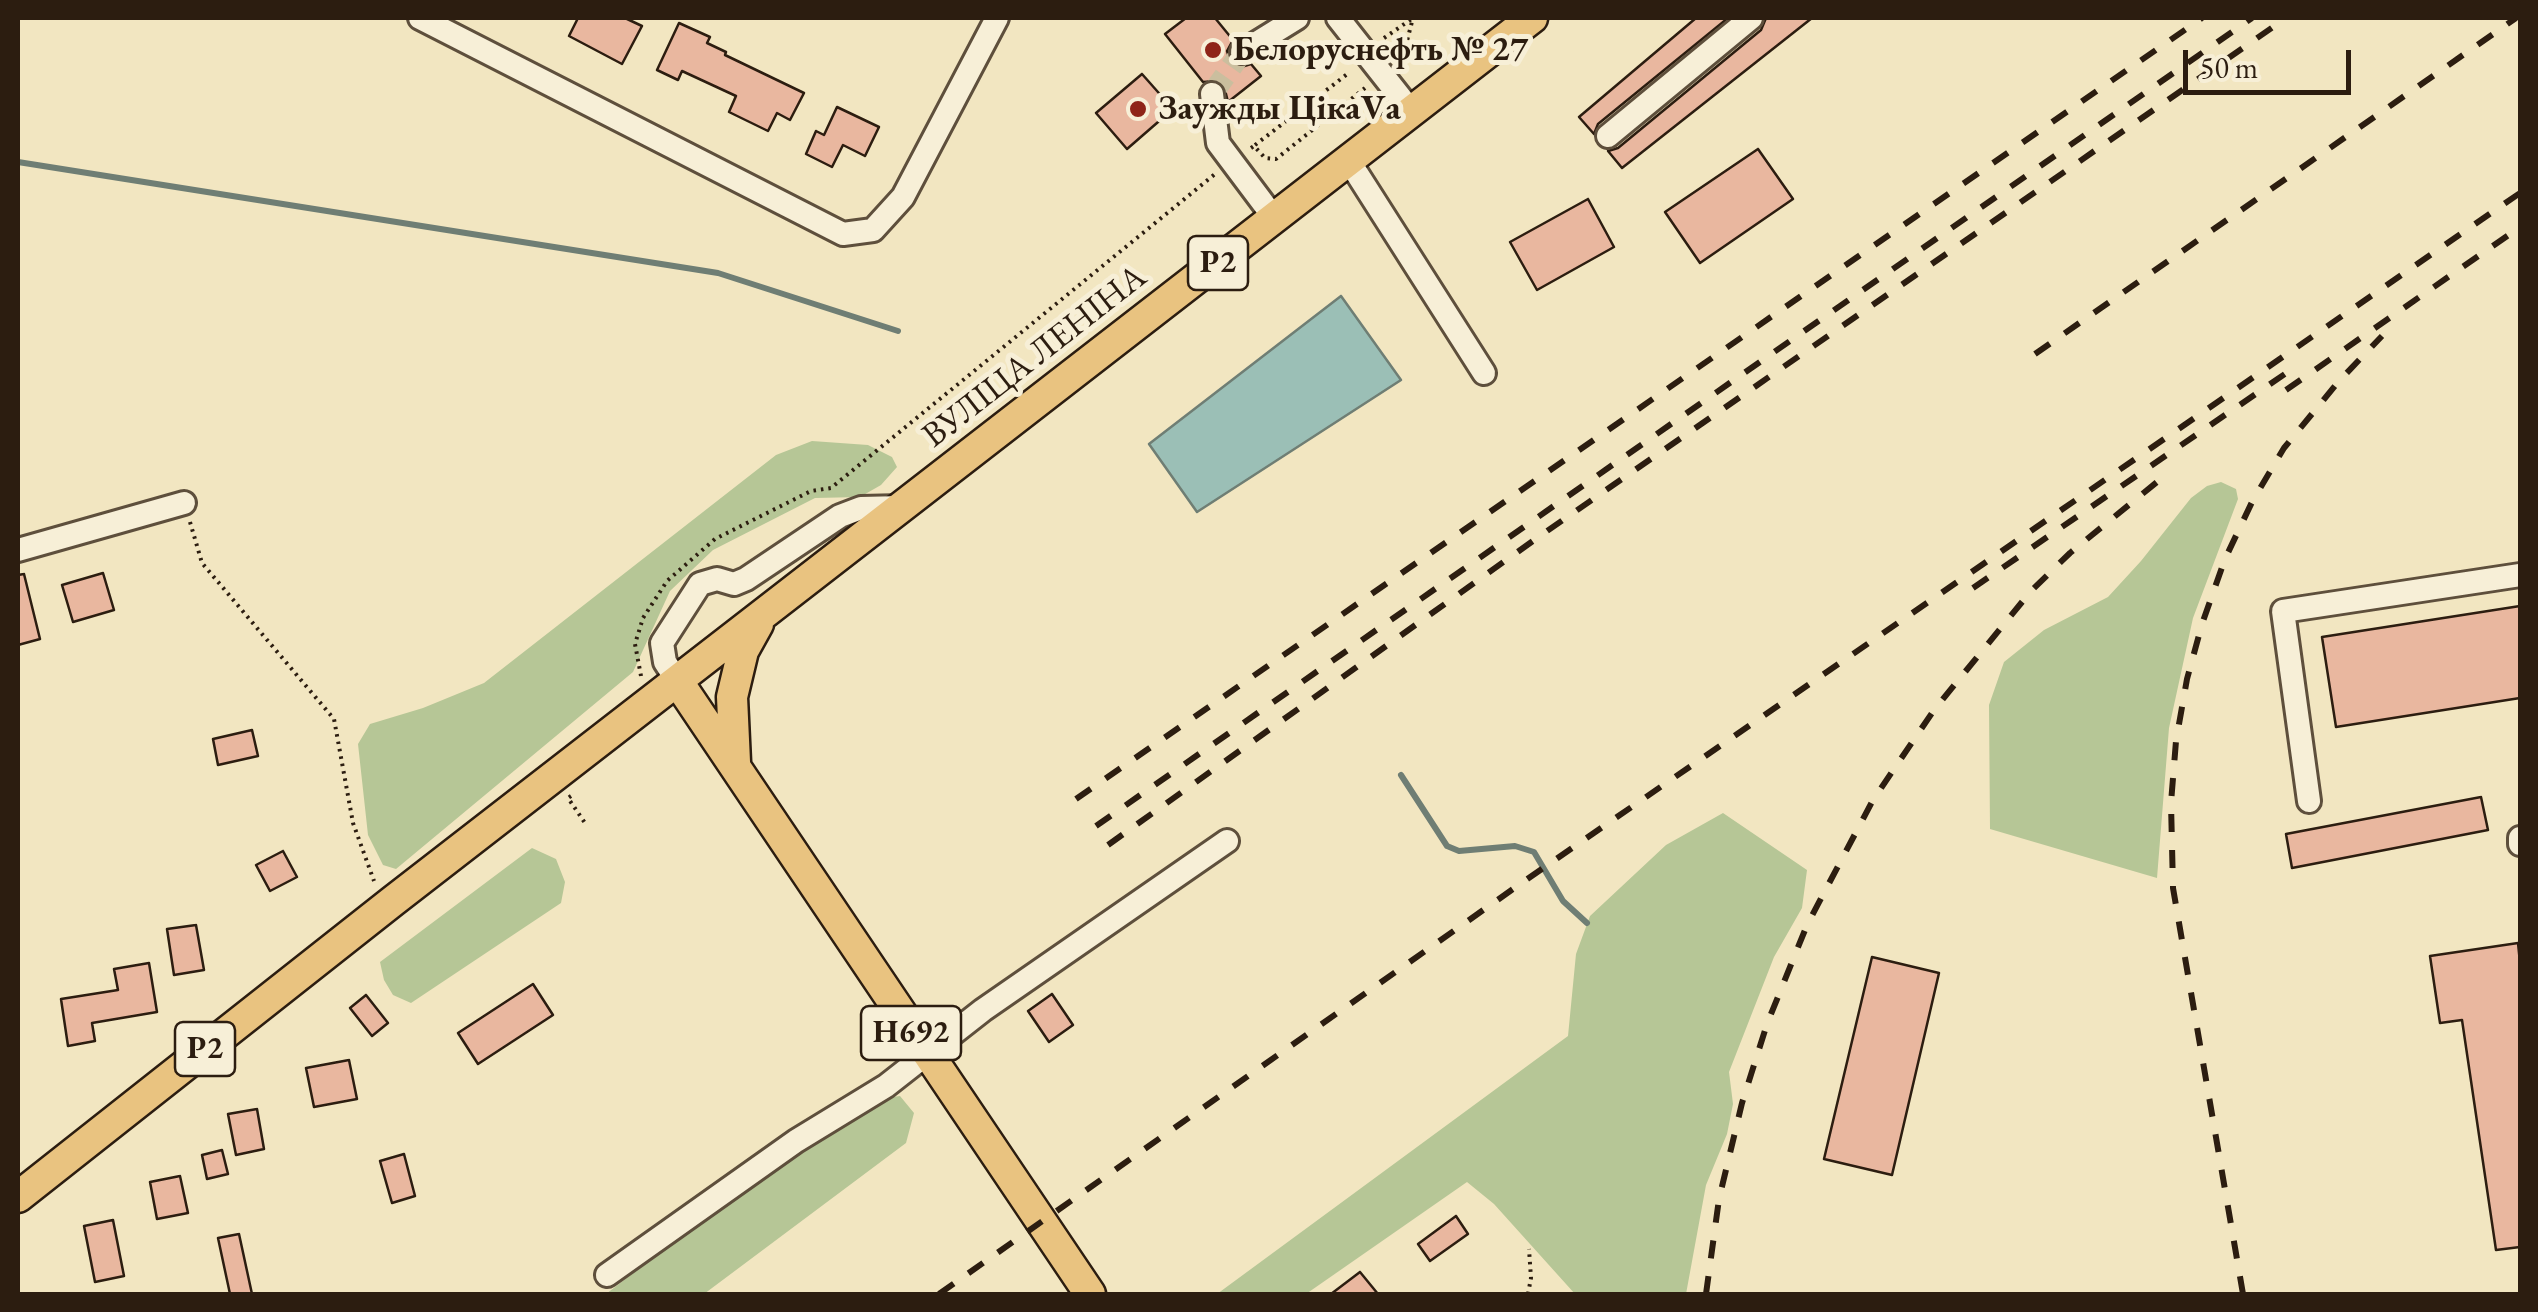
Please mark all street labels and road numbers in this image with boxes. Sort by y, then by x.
road number: Р2 [1188,236,1248,290]
street label: ВУЛІЦА ЛЕНІНА [915,257,1155,457]
road number: Н692 [861,1006,961,1060]
road number: Р2 [175,1022,235,1076]

